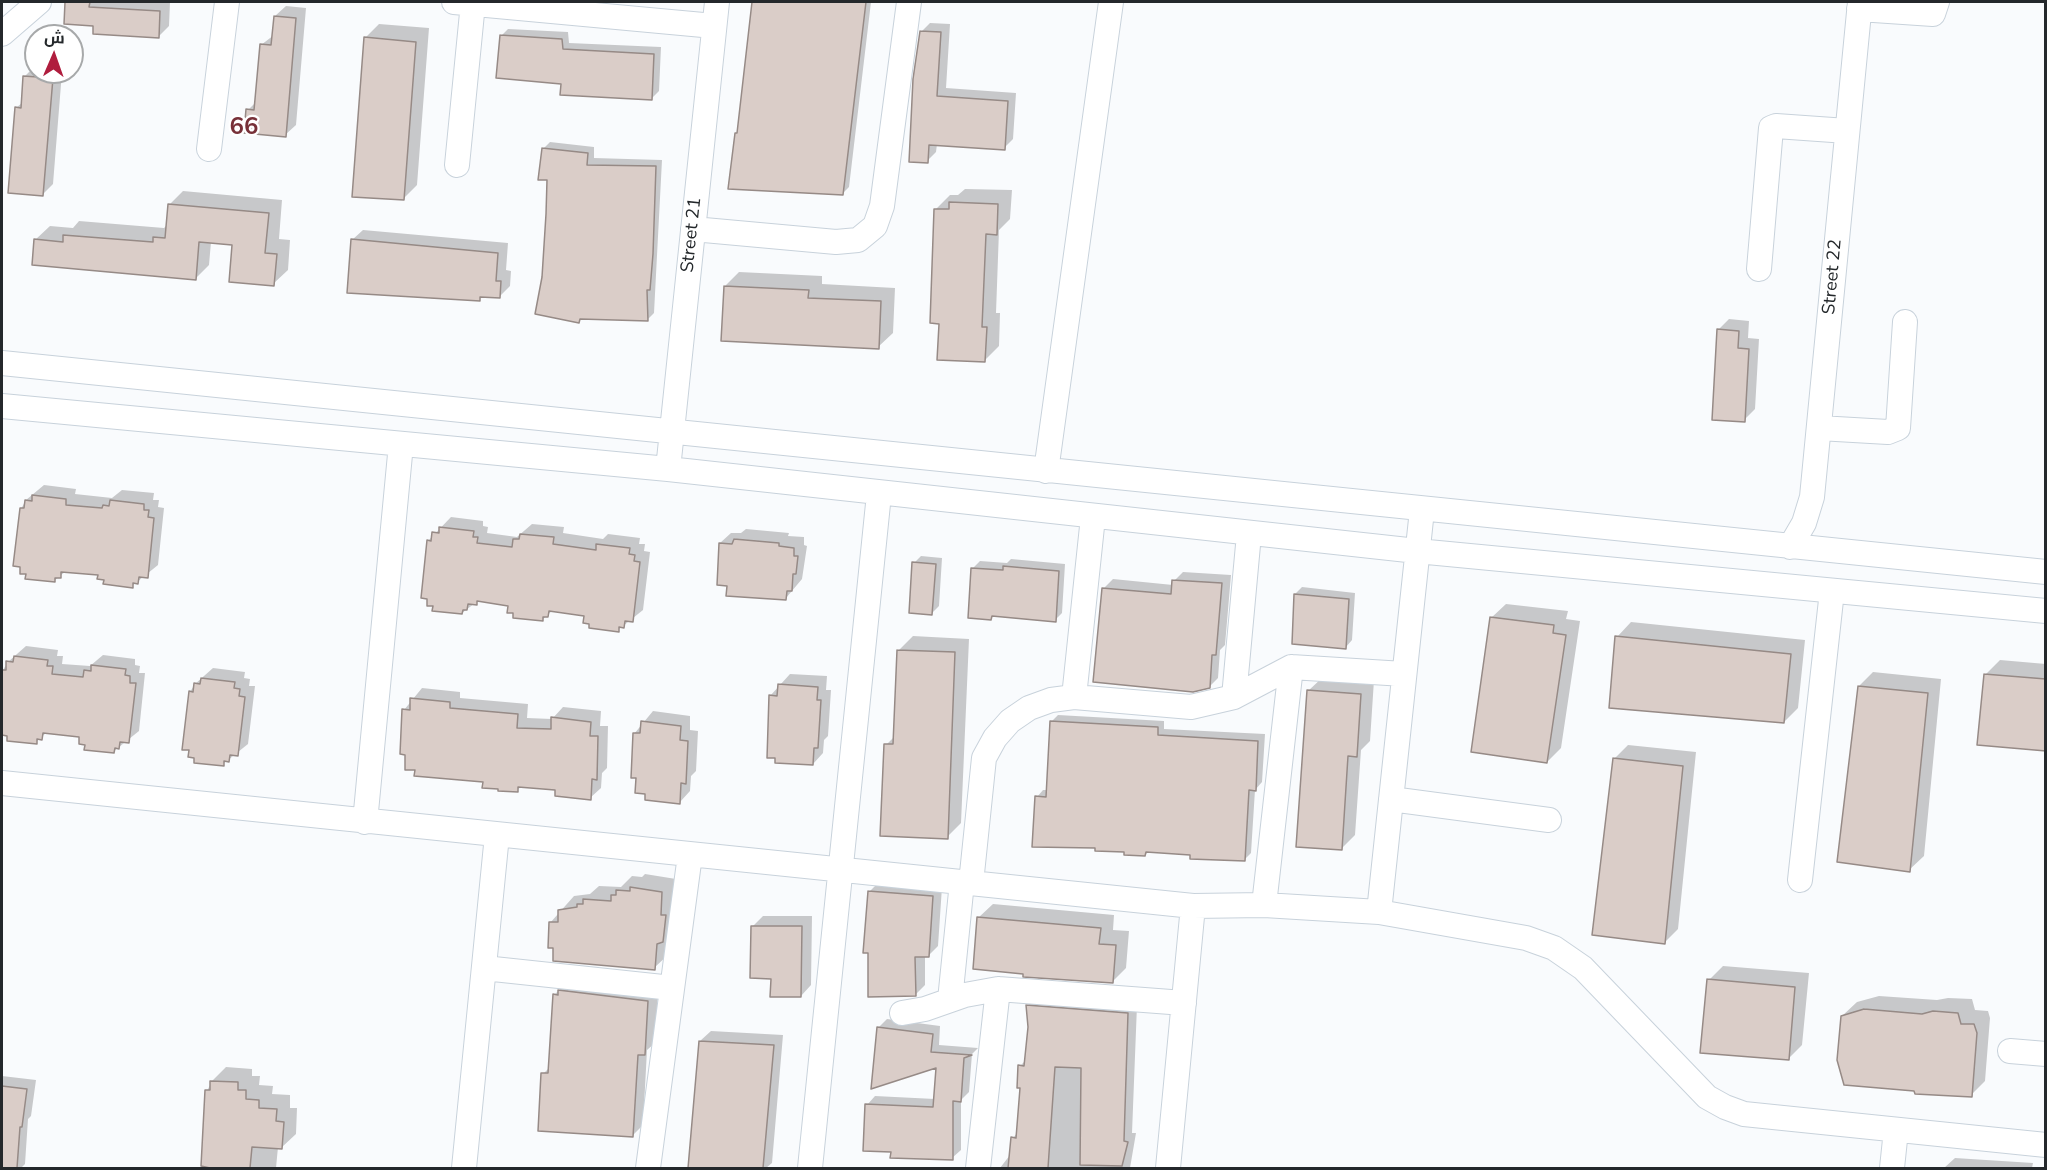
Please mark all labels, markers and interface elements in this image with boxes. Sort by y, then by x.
north arrow [24,24,84,84]
text: ش [44,27,65,49]
district label: 66 [230,114,258,142]
street label: Street 21 [677,196,707,274]
street label: Street 22 [1819,239,1847,315]

